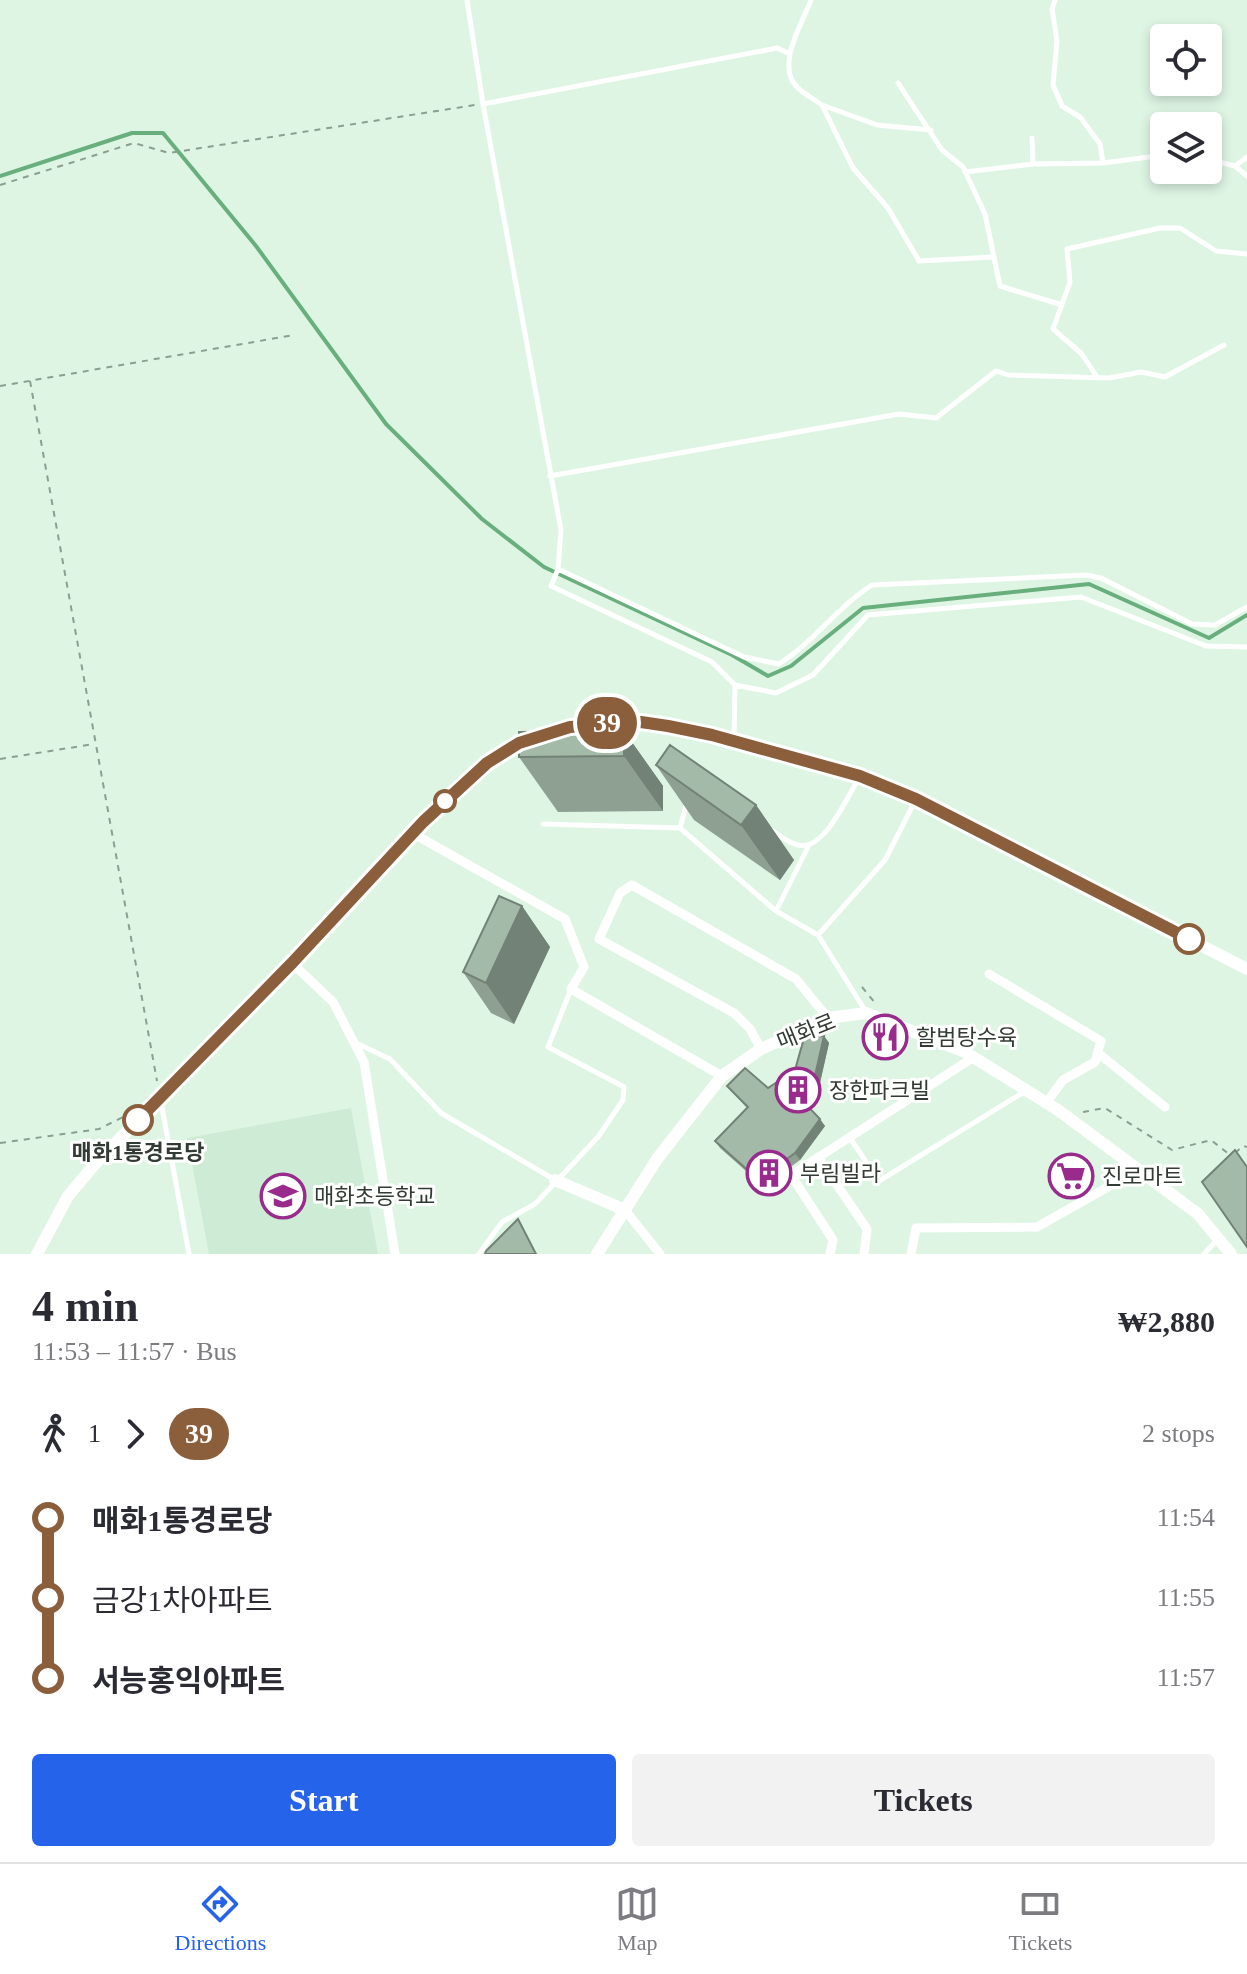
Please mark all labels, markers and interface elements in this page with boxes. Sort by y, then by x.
map controls [1150,24,1222,184]
button: locate [1150,24,1222,96]
button: layers [1150,112,1222,184]
line badge: 39 [571,697,643,749]
text: 39 [593,707,621,738]
unlabelled marker [434,790,456,812]
unlabelled marker [1174,924,1204,954]
street label: 매화로 [773,1008,839,1054]
restaurant icon: 할범탕수육 [861,1013,909,1061]
place label: 할범탕수육 [916,1025,1017,1050]
building icon: 장한파크빌 [774,1066,822,1114]
place label: 장한파크빌 [829,1078,930,1103]
marker: 매화1통경로당 [123,1105,153,1135]
place label: 매화1통경로당 [72,1140,204,1165]
building icon: 부림빌라 [745,1149,793,1197]
supermarket icon: 진로마트 [1047,1152,1095,1200]
place label: 부림빌라 [800,1161,881,1186]
place label: 진로마트 [1102,1164,1183,1189]
school or university icon: 매화초등학교 [259,1172,307,1220]
place label: 매화초등학교 [314,1184,435,1209]
text: 4 min [32,1282,138,1331]
text: ₩2,880 [1118,1305,1215,1338]
text: 11:53 – 11:57 · Bus [32,1337,237,1366]
icon: walk [32,1412,76,1456]
icon: forward [113,1412,157,1456]
text: 39 [185,1418,213,1449]
text: 1 [88,1419,101,1448]
text: 2 stops [1142,1419,1215,1448]
text: 11:54 [1157,1503,1215,1532]
text: 매화1통경로당 [92,1504,273,1537]
text: 11:55 [1157,1583,1215,1612]
text: 금강1차아파트 [92,1584,273,1617]
text: 11:57 [1157,1663,1215,1692]
text: 서능홍익아파트 [92,1664,285,1697]
button: Start [32,1754,616,1846]
button: Tickets [632,1754,1215,1846]
tab: Directions [175,1882,266,1956]
tab: Map [615,1882,659,1956]
tab: Tickets [1008,1882,1072,1956]

